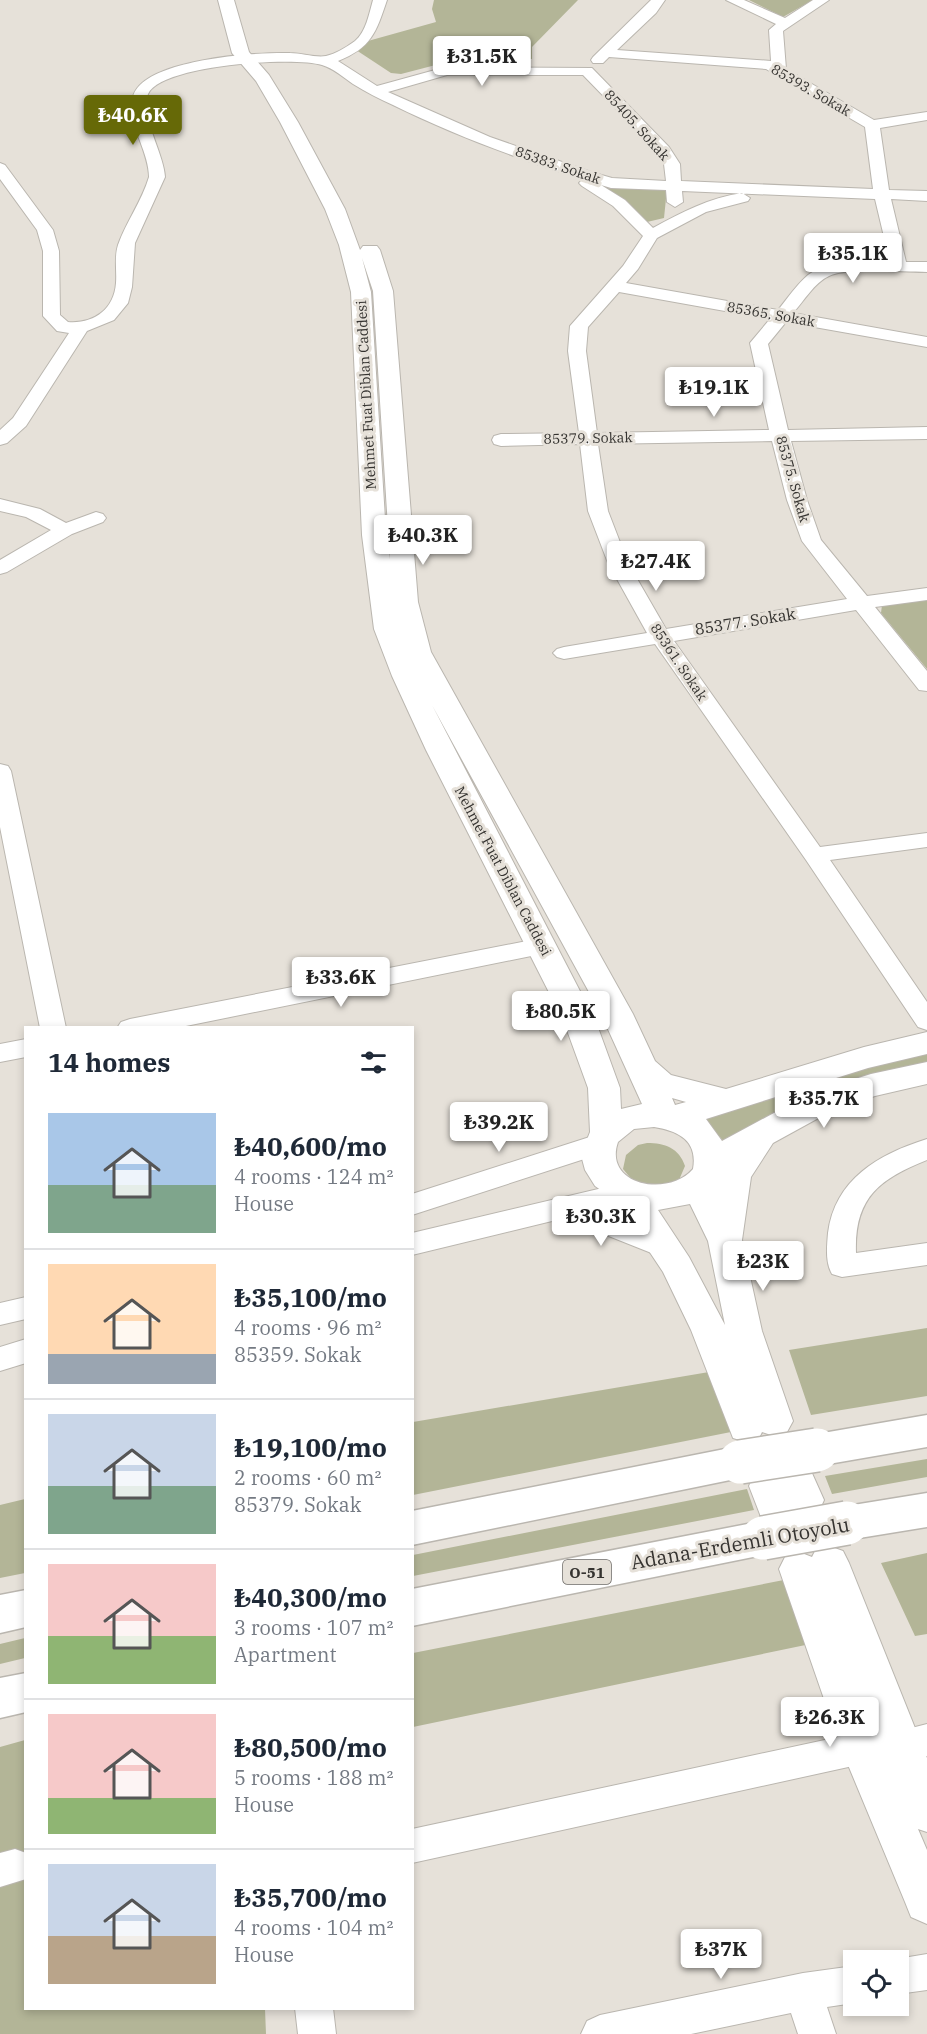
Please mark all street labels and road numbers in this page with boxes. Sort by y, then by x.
street label: 85393. Sokak [768,60,855,120]
street label: 85405. Sokak [600,86,674,165]
street label: 85383. Sokak [513,142,604,188]
street label: 85365. Sokak [726,297,817,331]
street label: Mehmet Fuat Diblan Caddesi [352,300,380,490]
street label: 85379. Sokak [543,428,634,448]
street label: 85375. Sokak [772,434,814,525]
street label: 85377. Sokak [693,603,798,639]
street label: 85361. Sokak [647,620,712,705]
street label: Mehmet Fuat Diblan Caddesi [451,783,555,959]
street label: Adana-Erdemli Otoyolu [629,1510,851,1576]
road number: O-51 [563,1560,611,1584]

